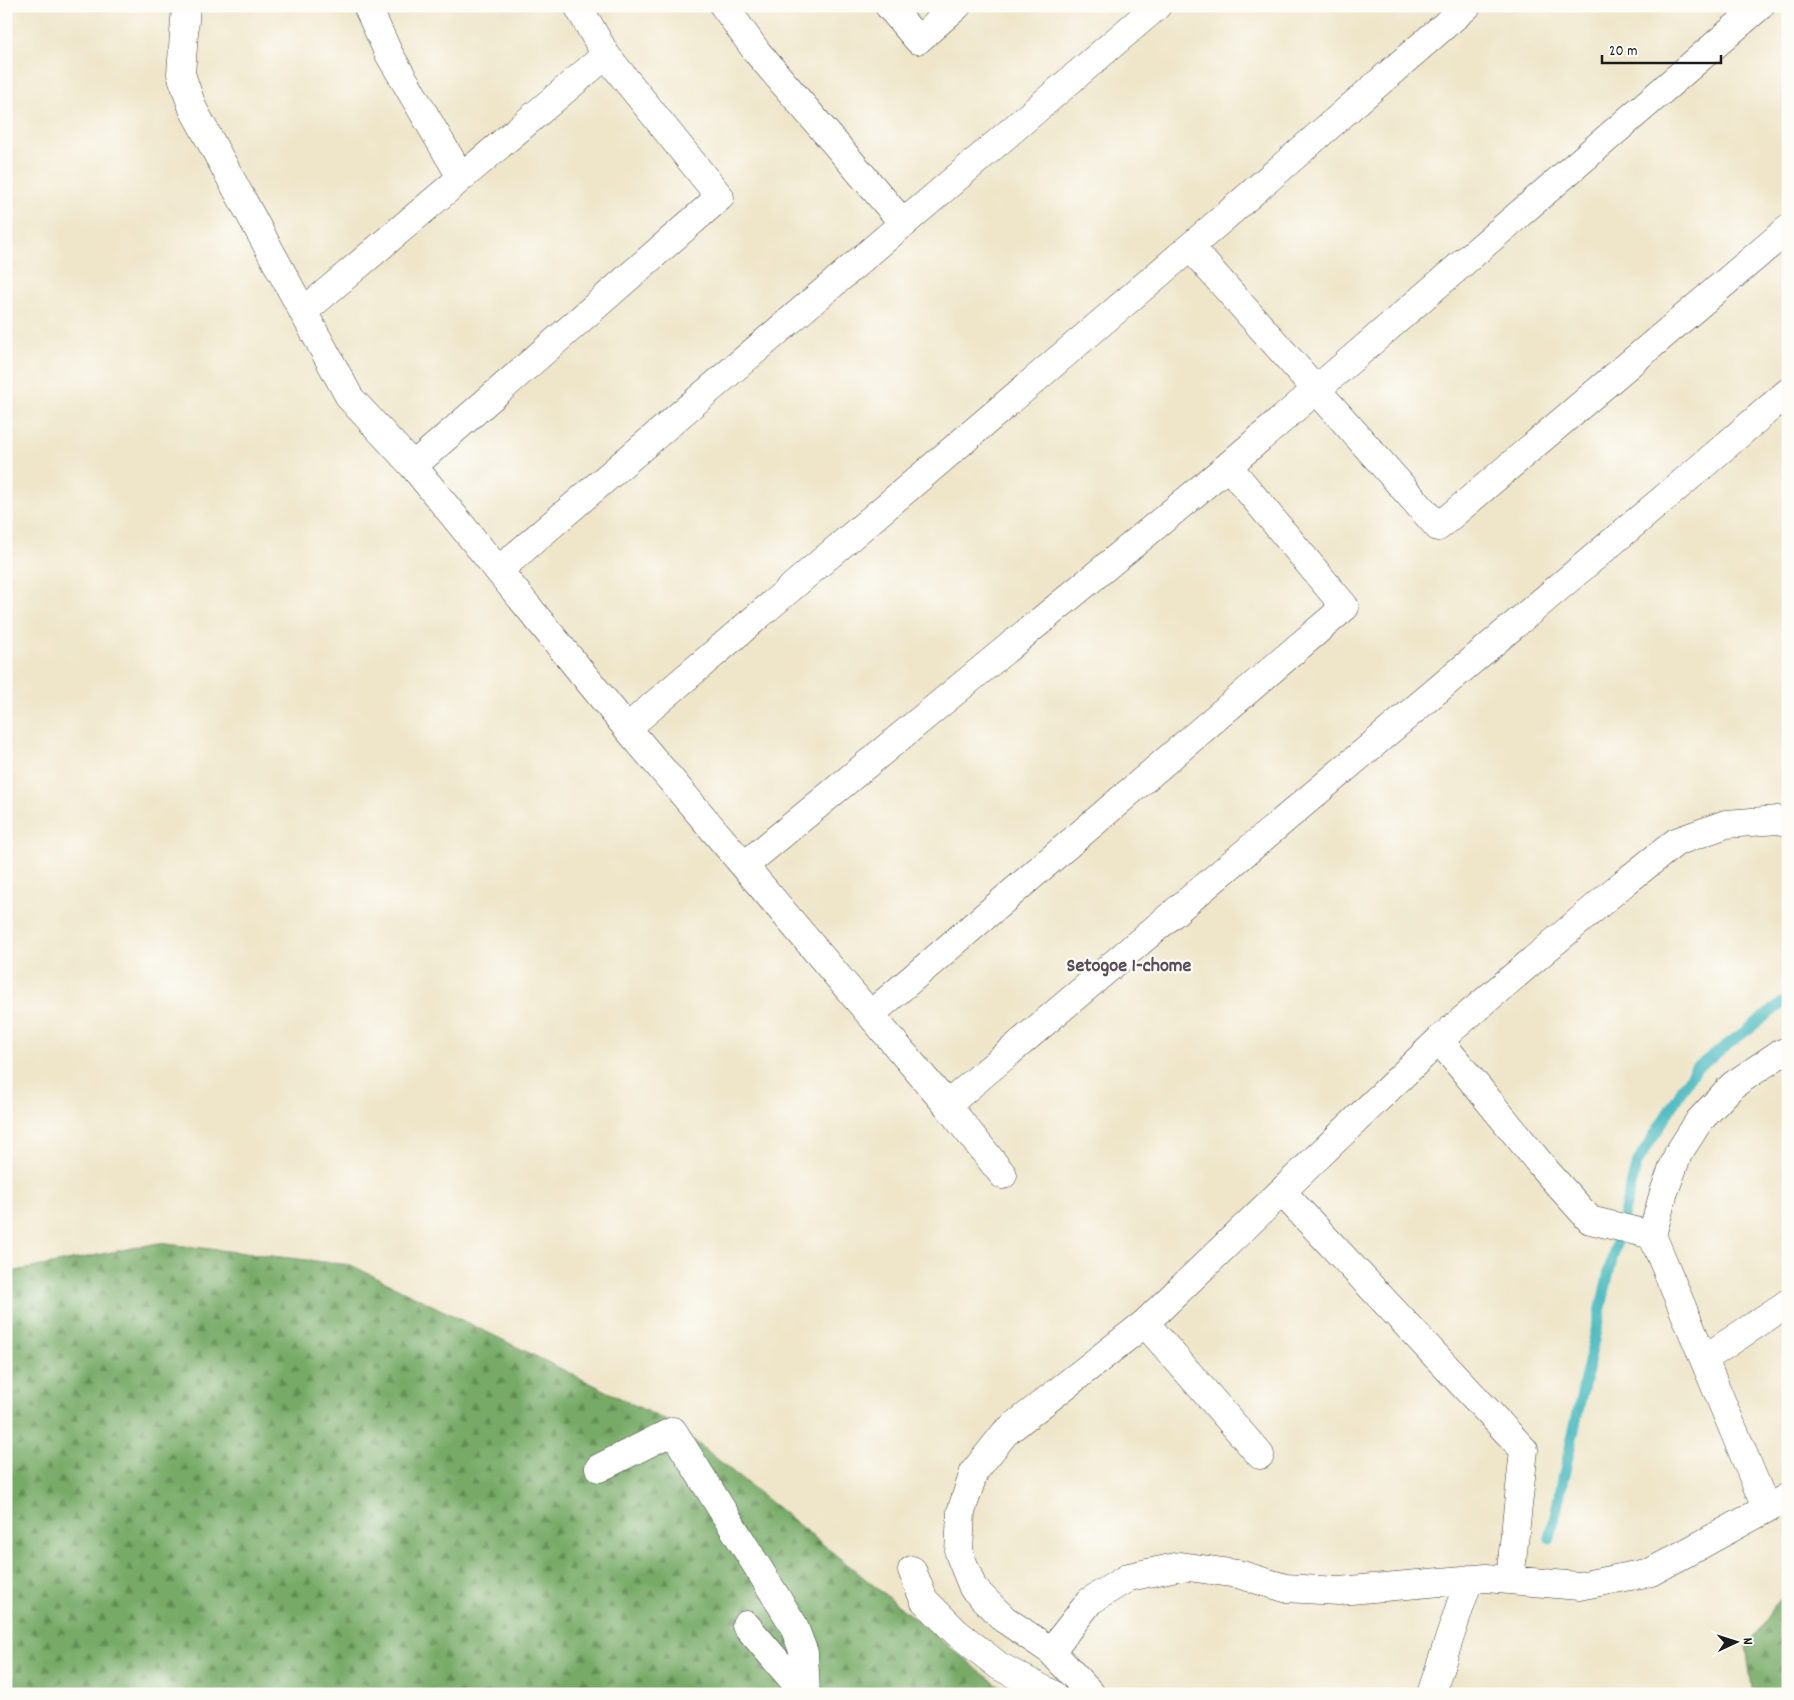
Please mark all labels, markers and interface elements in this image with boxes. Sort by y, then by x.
scale bar [1602,32,1720,64]
text: 20 m [1609,41,1637,63]
district label: Setogoe 1-chome [1067,953,1192,981]
north arrow [1712,1618,1762,1668]
text: N [1737,1637,1757,1645]

